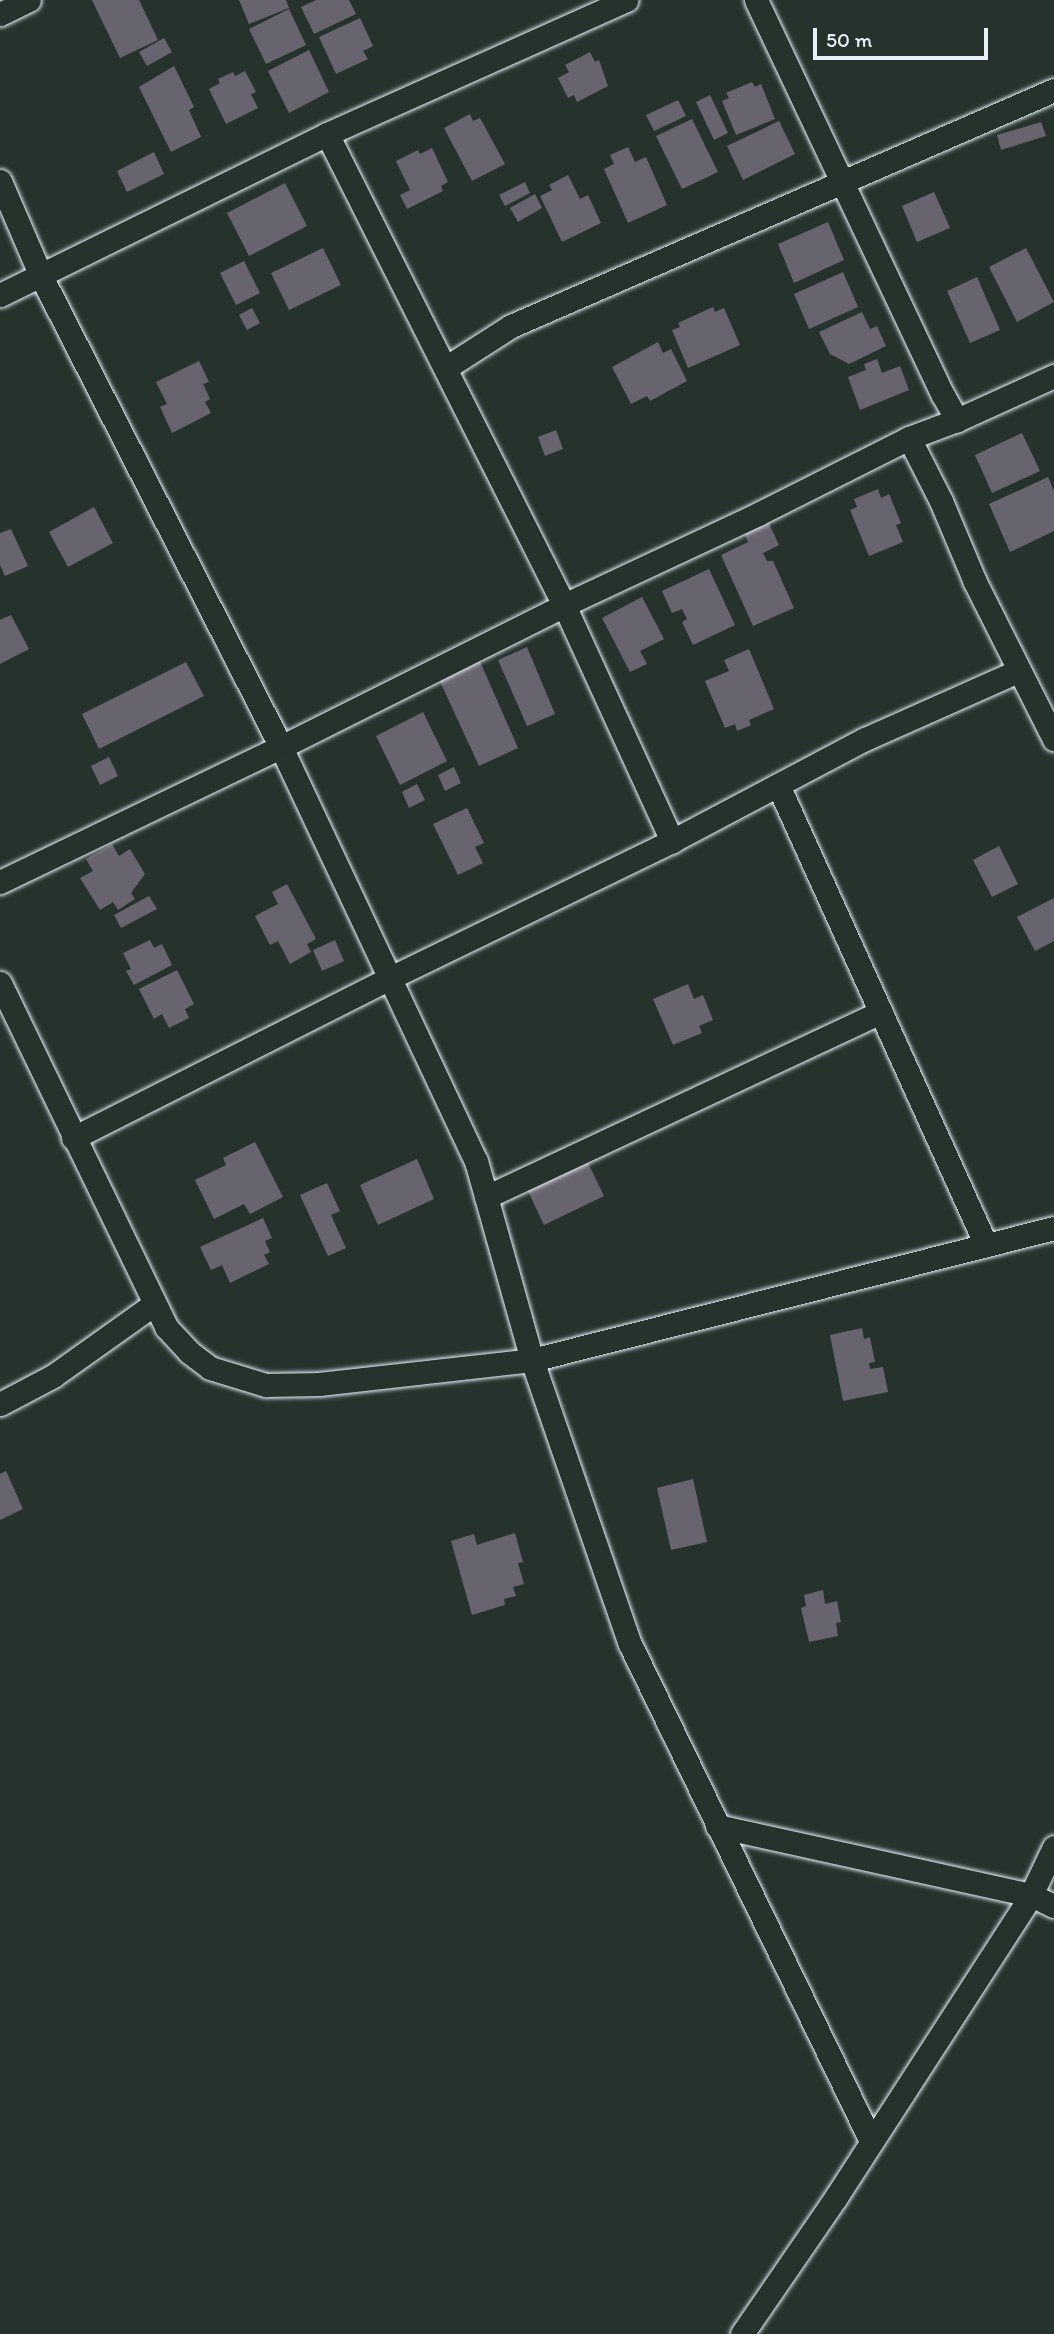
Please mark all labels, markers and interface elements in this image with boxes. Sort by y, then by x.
scale bar [816,14,991,58]
text: 50 m [826,27,872,52]

